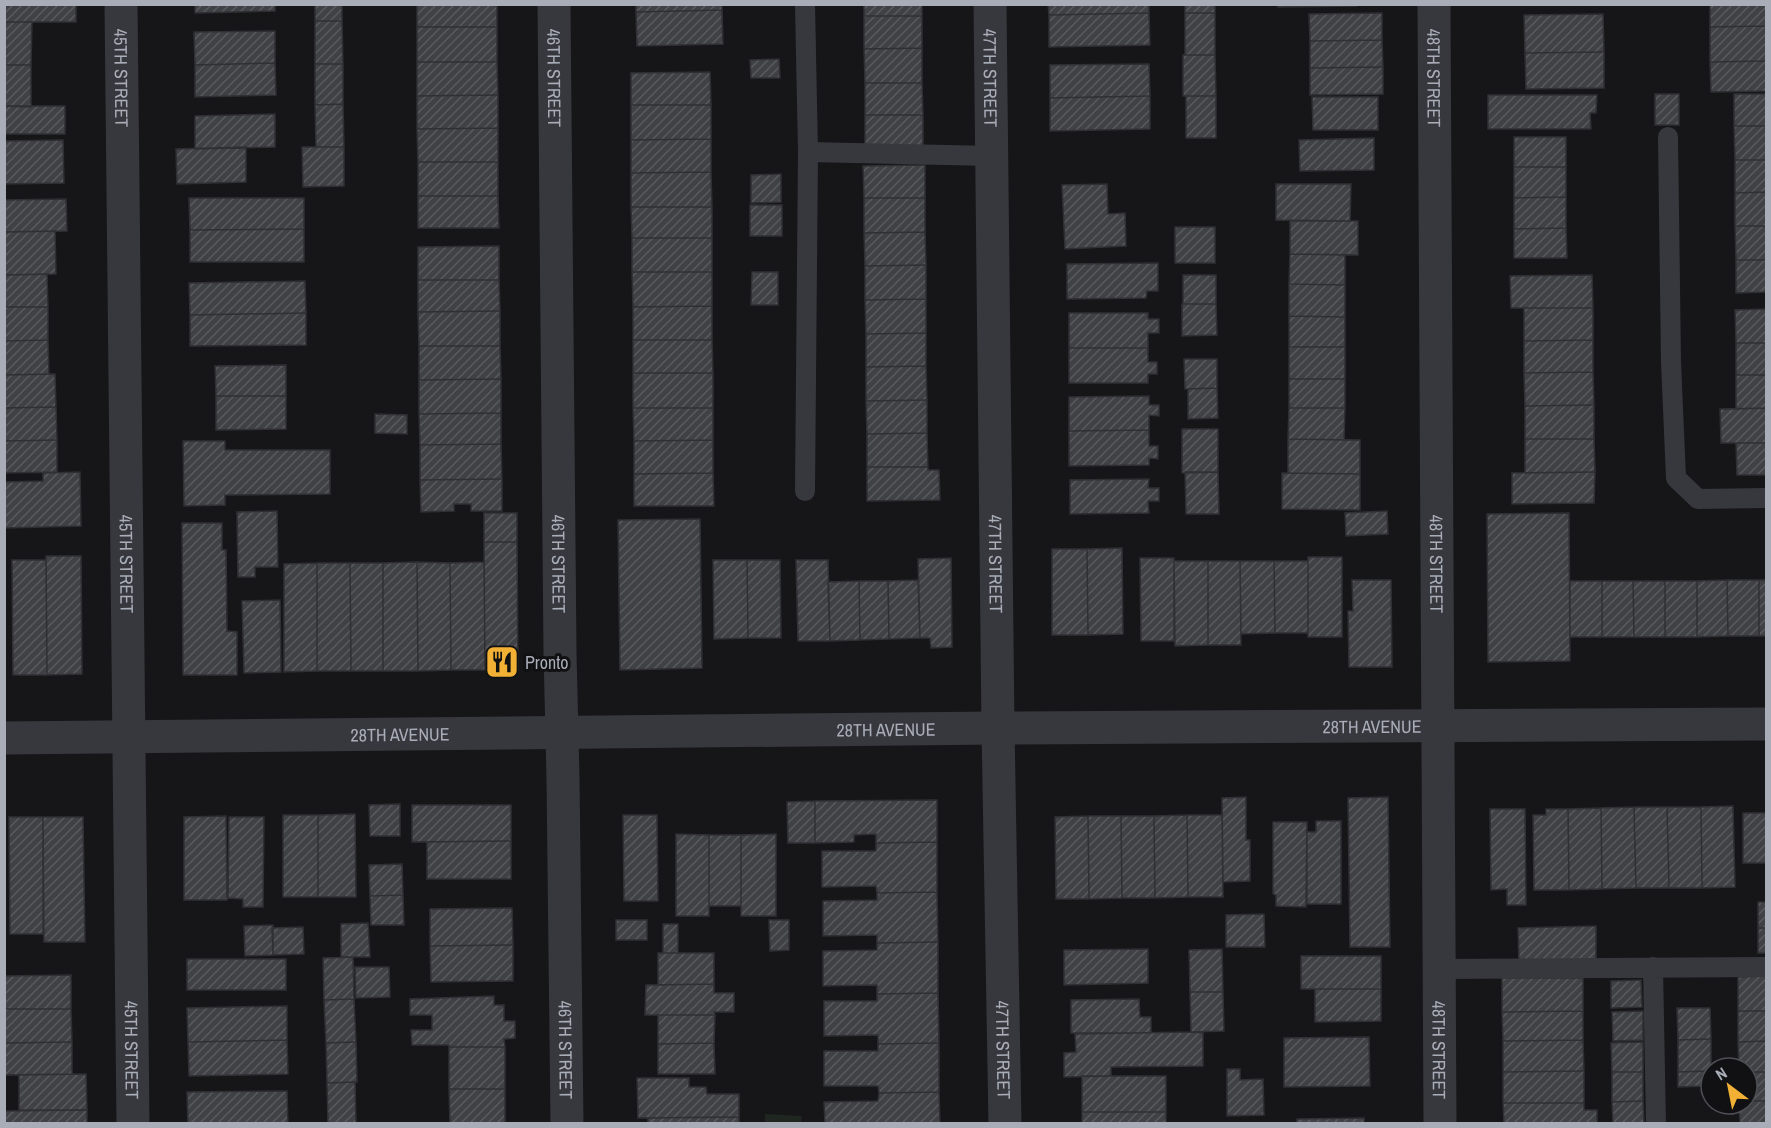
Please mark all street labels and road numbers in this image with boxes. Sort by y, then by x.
street label: 45TH STREET [109,29,135,127]
street label: 46TH STREET [542,29,568,127]
street label: 47TH STREET [978,29,1004,127]
street label: 48TH STREET [1422,29,1447,127]
street label: 45TH STREET [114,515,140,613]
street label: 46TH STREET [546,515,572,613]
street label: 47TH STREET [983,515,1009,613]
street label: 48TH STREET [1424,515,1450,613]
street label: 28TH AVENUE [1322,713,1422,739]
street label: 28TH AVENUE [836,716,936,742]
street label: 28TH AVENUE [350,721,450,747]
street label: 47TH STREET [990,1000,1017,1099]
street label: 45TH STREET [119,1001,145,1099]
street label: 46TH STREET [553,1001,579,1099]
street label: 48TH STREET [1427,1001,1452,1099]

